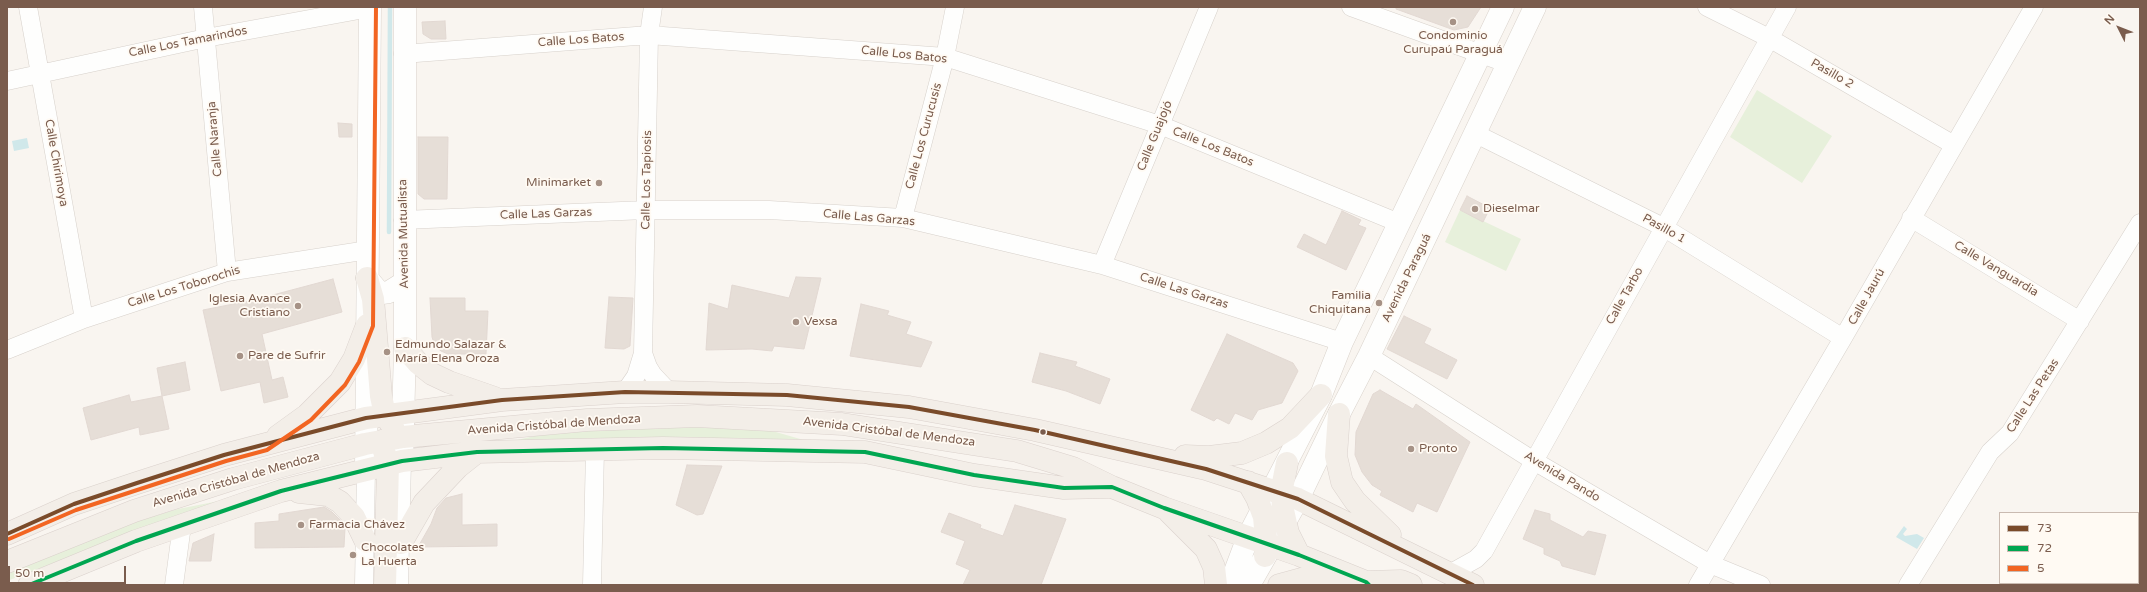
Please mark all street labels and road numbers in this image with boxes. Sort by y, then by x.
street label: Calle Los Tamarindos [128,23,248,61]
street label: Calle Los Batos [537,30,625,50]
street label: Calle Los Batos [860,43,948,67]
street label: Pasillo 2 [1808,56,1856,92]
street label: Calle Los Curucusis [903,81,945,191]
street label: Calle Guajojó [1134,99,1176,173]
street label: Calle Naranja [205,101,225,177]
street label: Calle Chirimoya [41,118,71,208]
street label: Calle Los Batos [1170,124,1256,170]
street label: Calle Los Tapiosis [639,130,655,230]
street label: Avenida Mutualista [396,179,412,289]
street label: Calle Las Garzas [500,205,592,223]
street label: Calle Las Garzas [822,207,916,229]
street label: Pasillo 1 [1640,211,1688,247]
street label: Avenida Paraguá [1379,231,1435,325]
street label: Calle Vanguardia [1951,238,2041,300]
street label: Calle Los Toborochis [126,263,242,311]
street label: Calle Tarbo [1603,265,1647,327]
street label: Calle Jaurú [1846,266,1888,328]
street label: Calle Las Garzas [1138,270,1230,312]
street label: Calle Las Petas [2004,356,2062,436]
street label: Avenida Cristóbal de Mendoza [467,412,641,438]
street label: Avenida Cristóbal de Mendoza [802,414,976,450]
street label: Avenida Cristóbal de Mendoza [151,449,321,511]
street label: Avenida Pando [1521,449,1603,505]

